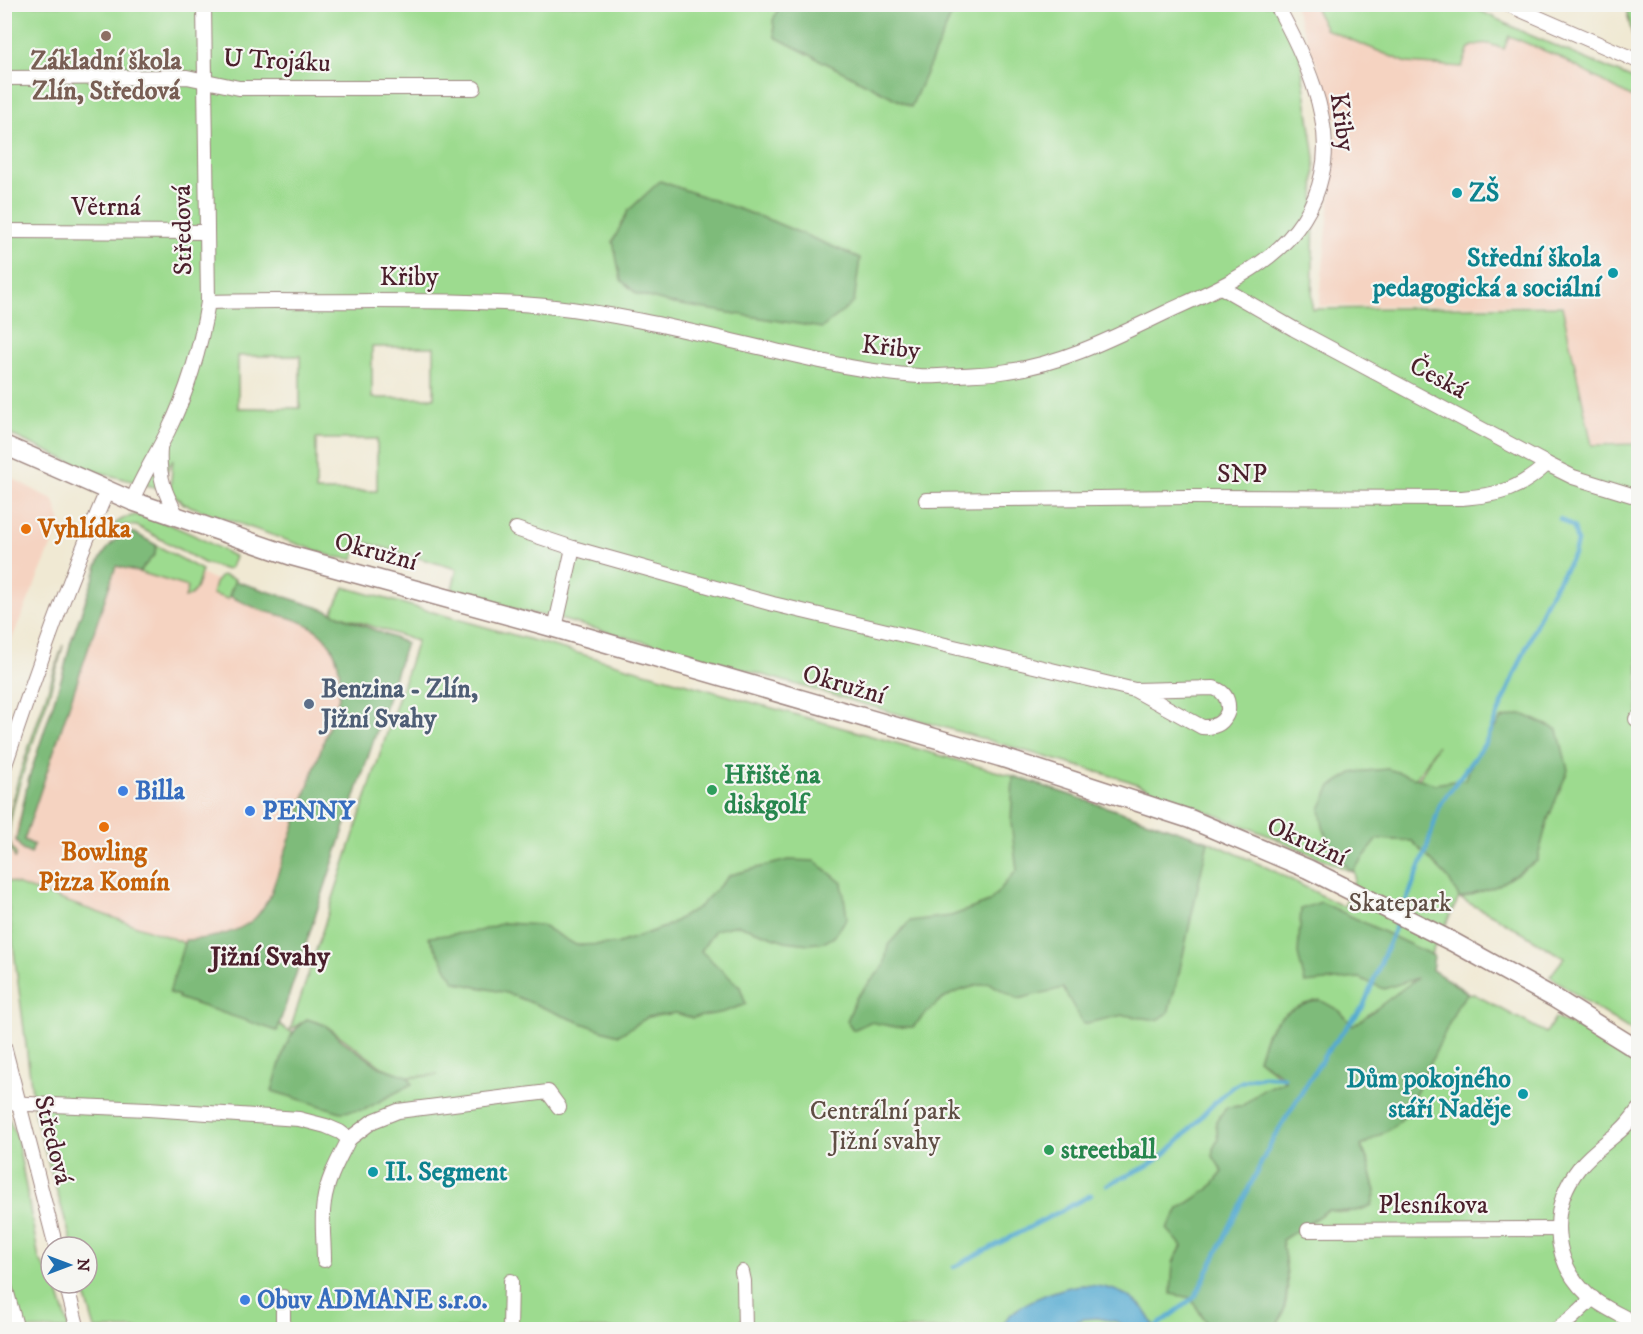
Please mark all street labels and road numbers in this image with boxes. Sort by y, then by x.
street label: U Trojáku [222,42,332,80]
street label: Křiby [1322,90,1363,154]
street label: Středová [166,184,200,276]
street label: Větrná [70,191,141,224]
street label: Křiby [379,261,439,294]
street label: Křiby [860,328,923,368]
street label: Česká [1403,348,1473,407]
street label: SNP [1217,458,1267,491]
street label: Okružní [331,525,423,579]
street label: Okružní [799,657,891,713]
street label: Okružní [1261,810,1354,875]
street label: Středová [26,1092,80,1188]
street label: Plesníkova [1378,1189,1488,1222]

